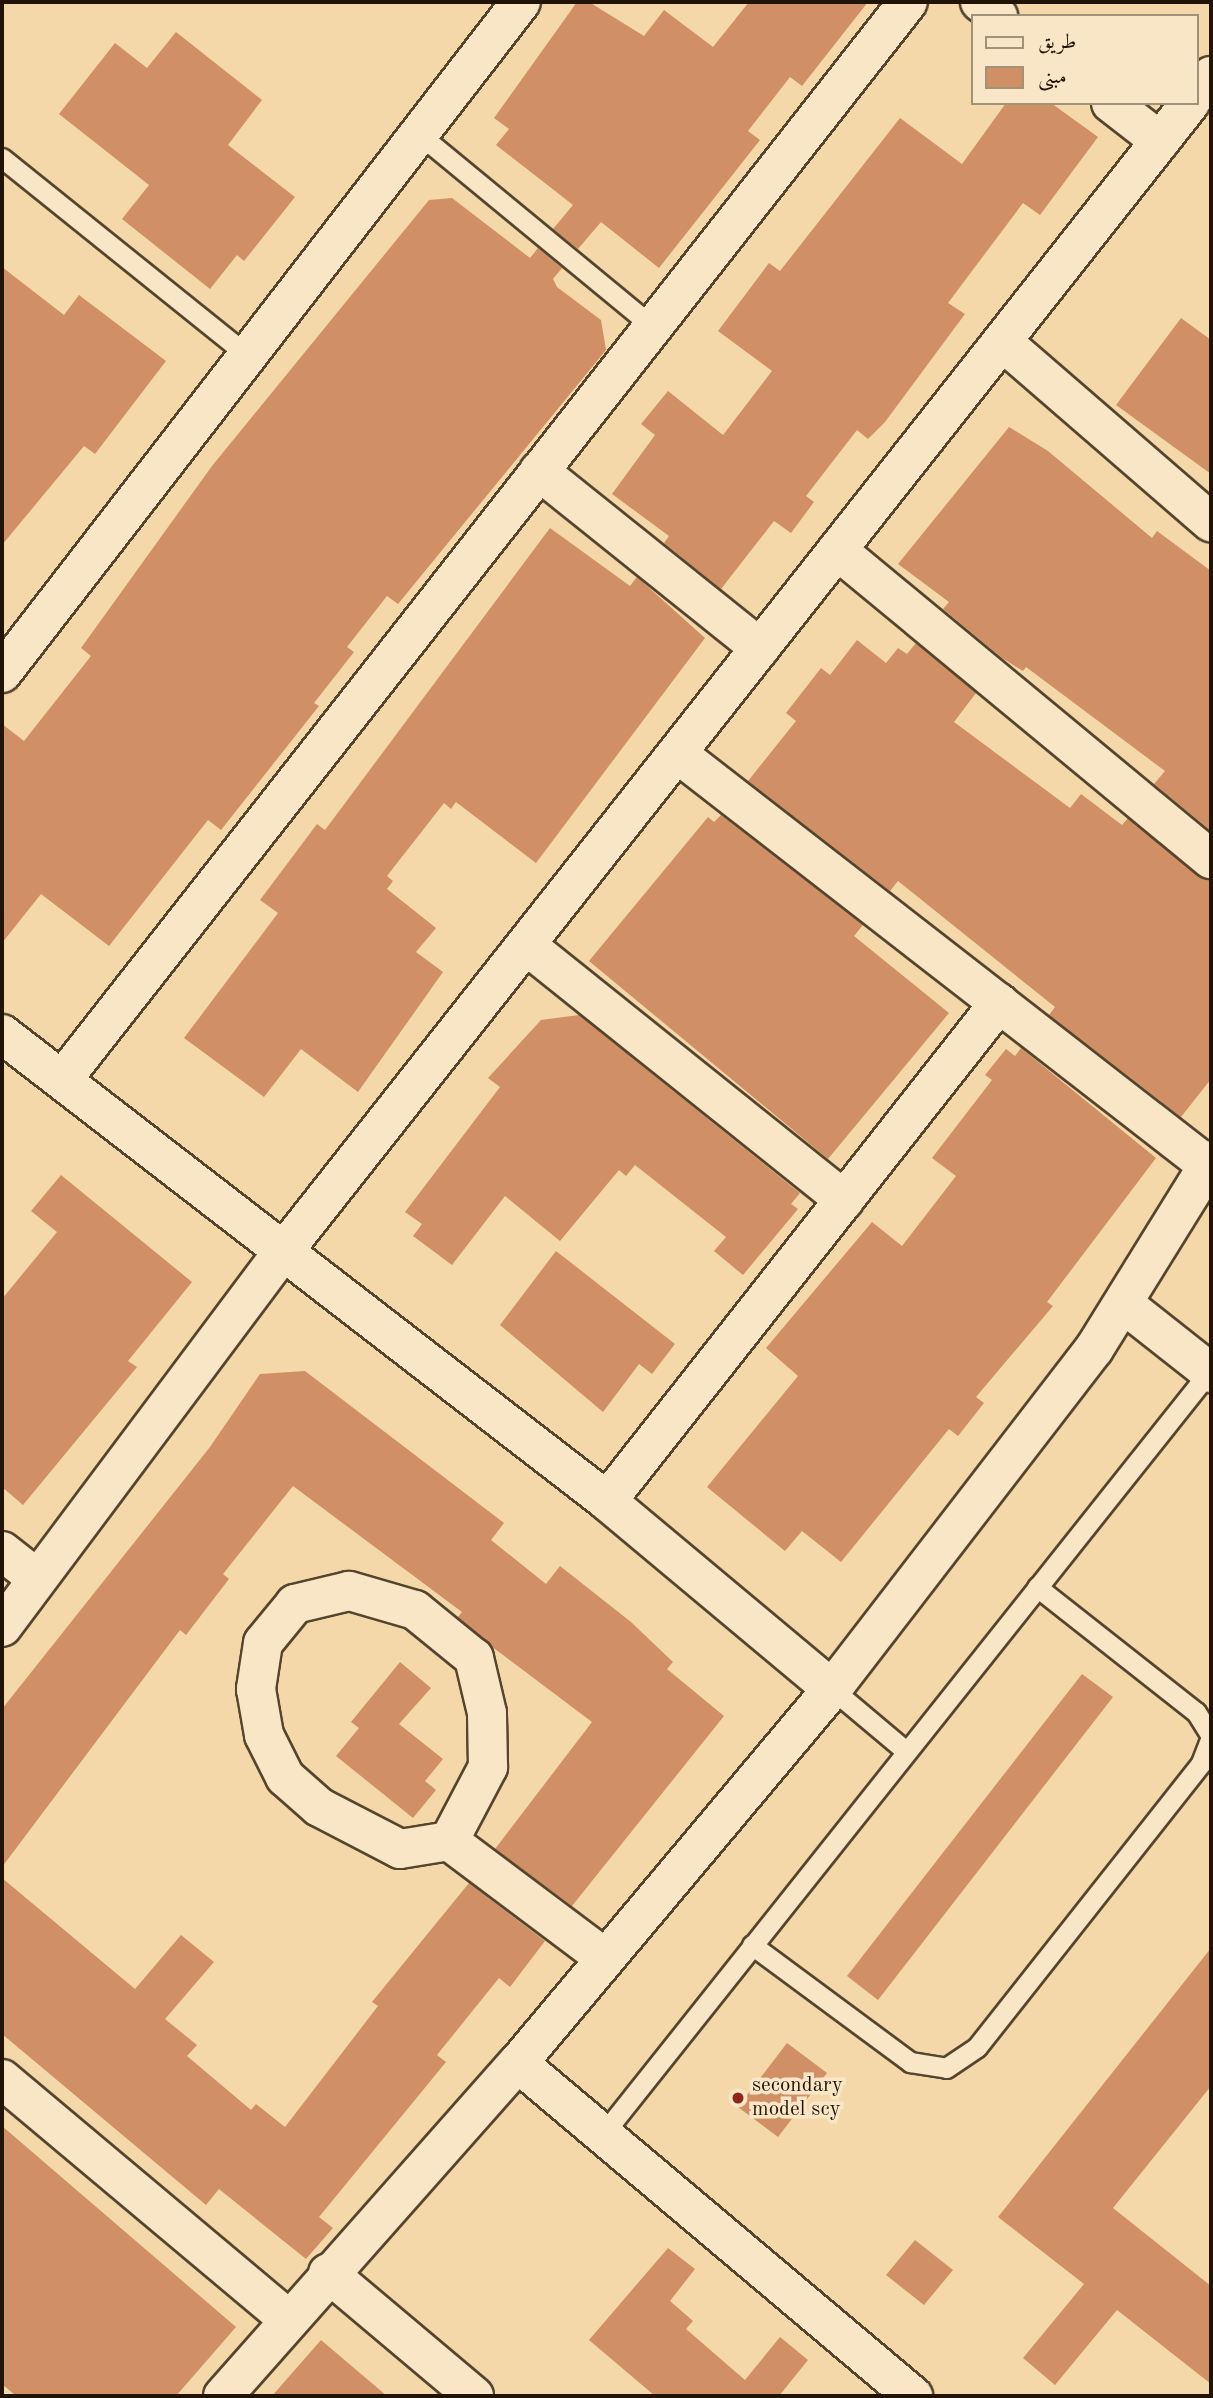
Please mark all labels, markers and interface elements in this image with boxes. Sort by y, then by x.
legend [972,14,1199,105]
text: طريق [1038,32,1076,53]
text: مبنى [1038,67,1067,88]
place label: secondary model scy [752,2073,843,2123]
marker: secondary model scy [730,2090,746,2106]

